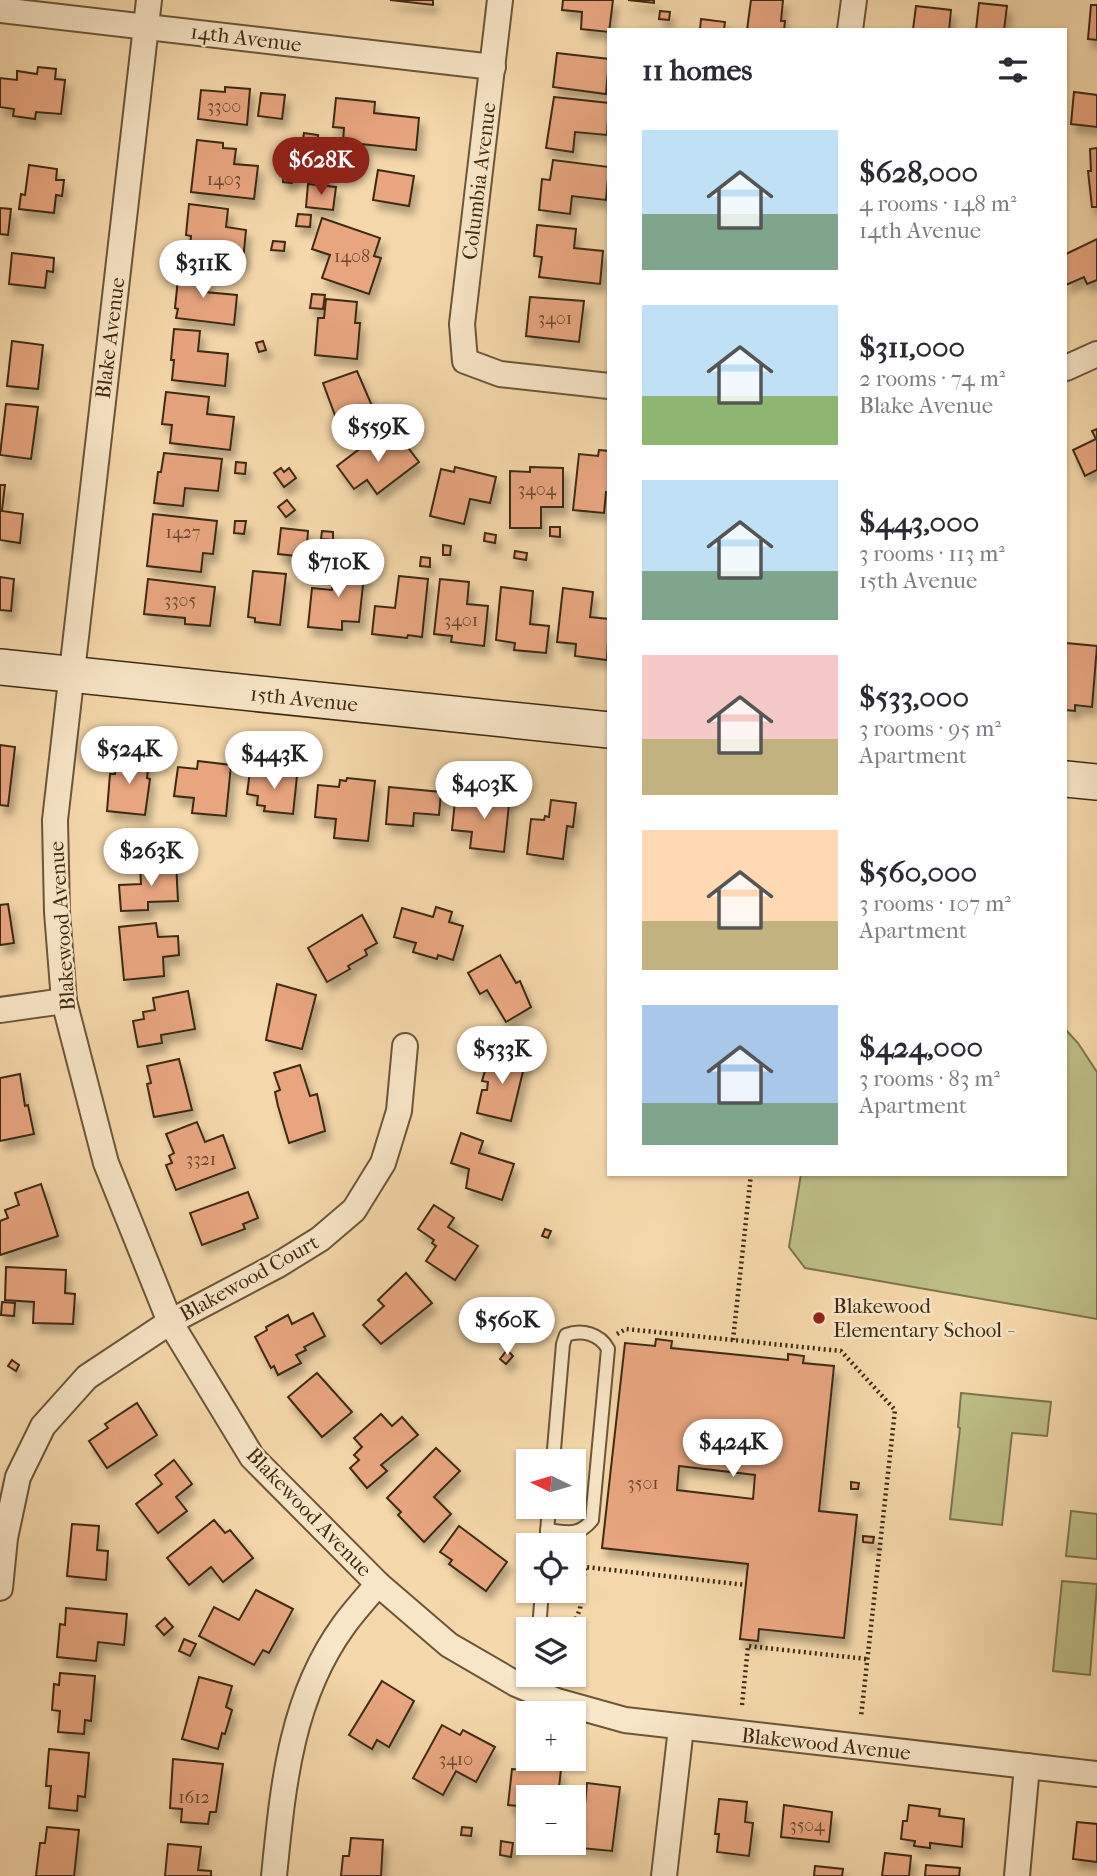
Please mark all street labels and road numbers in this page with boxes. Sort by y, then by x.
street label: 14th Avenue [189,19,303,57]
street label: Columbia Avenue [457,101,501,261]
street label: Blake Avenue [91,276,129,400]
street label: 15th Avenue [249,681,359,717]
street label: Blakewood Avenue [44,840,80,1012]
street label: Blakewood Court [175,1230,323,1326]
street label: Blakewood Avenue [241,1442,377,1582]
street label: Blakewood Avenue [740,1723,912,1765]

